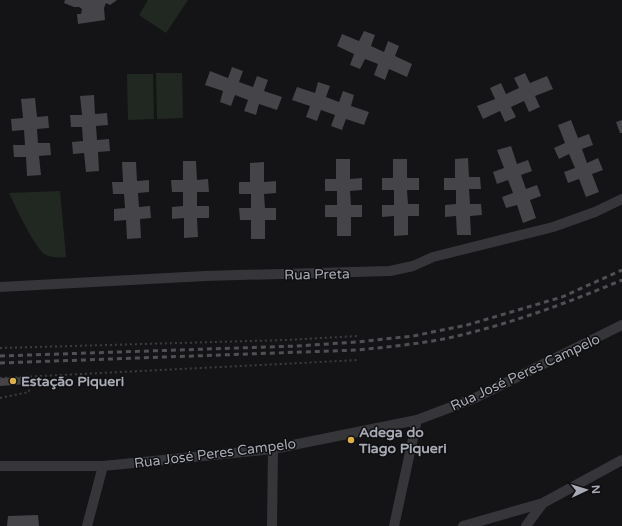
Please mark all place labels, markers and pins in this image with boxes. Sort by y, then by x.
place label: Estação Piqueri [21,373,124,390]
marker: Estação Piqueri [8,376,18,386]
place label: Adega do Tiago Piqueri [358,424,447,457]
marker: Adega do Tiago Piqueri [346,435,356,445]

